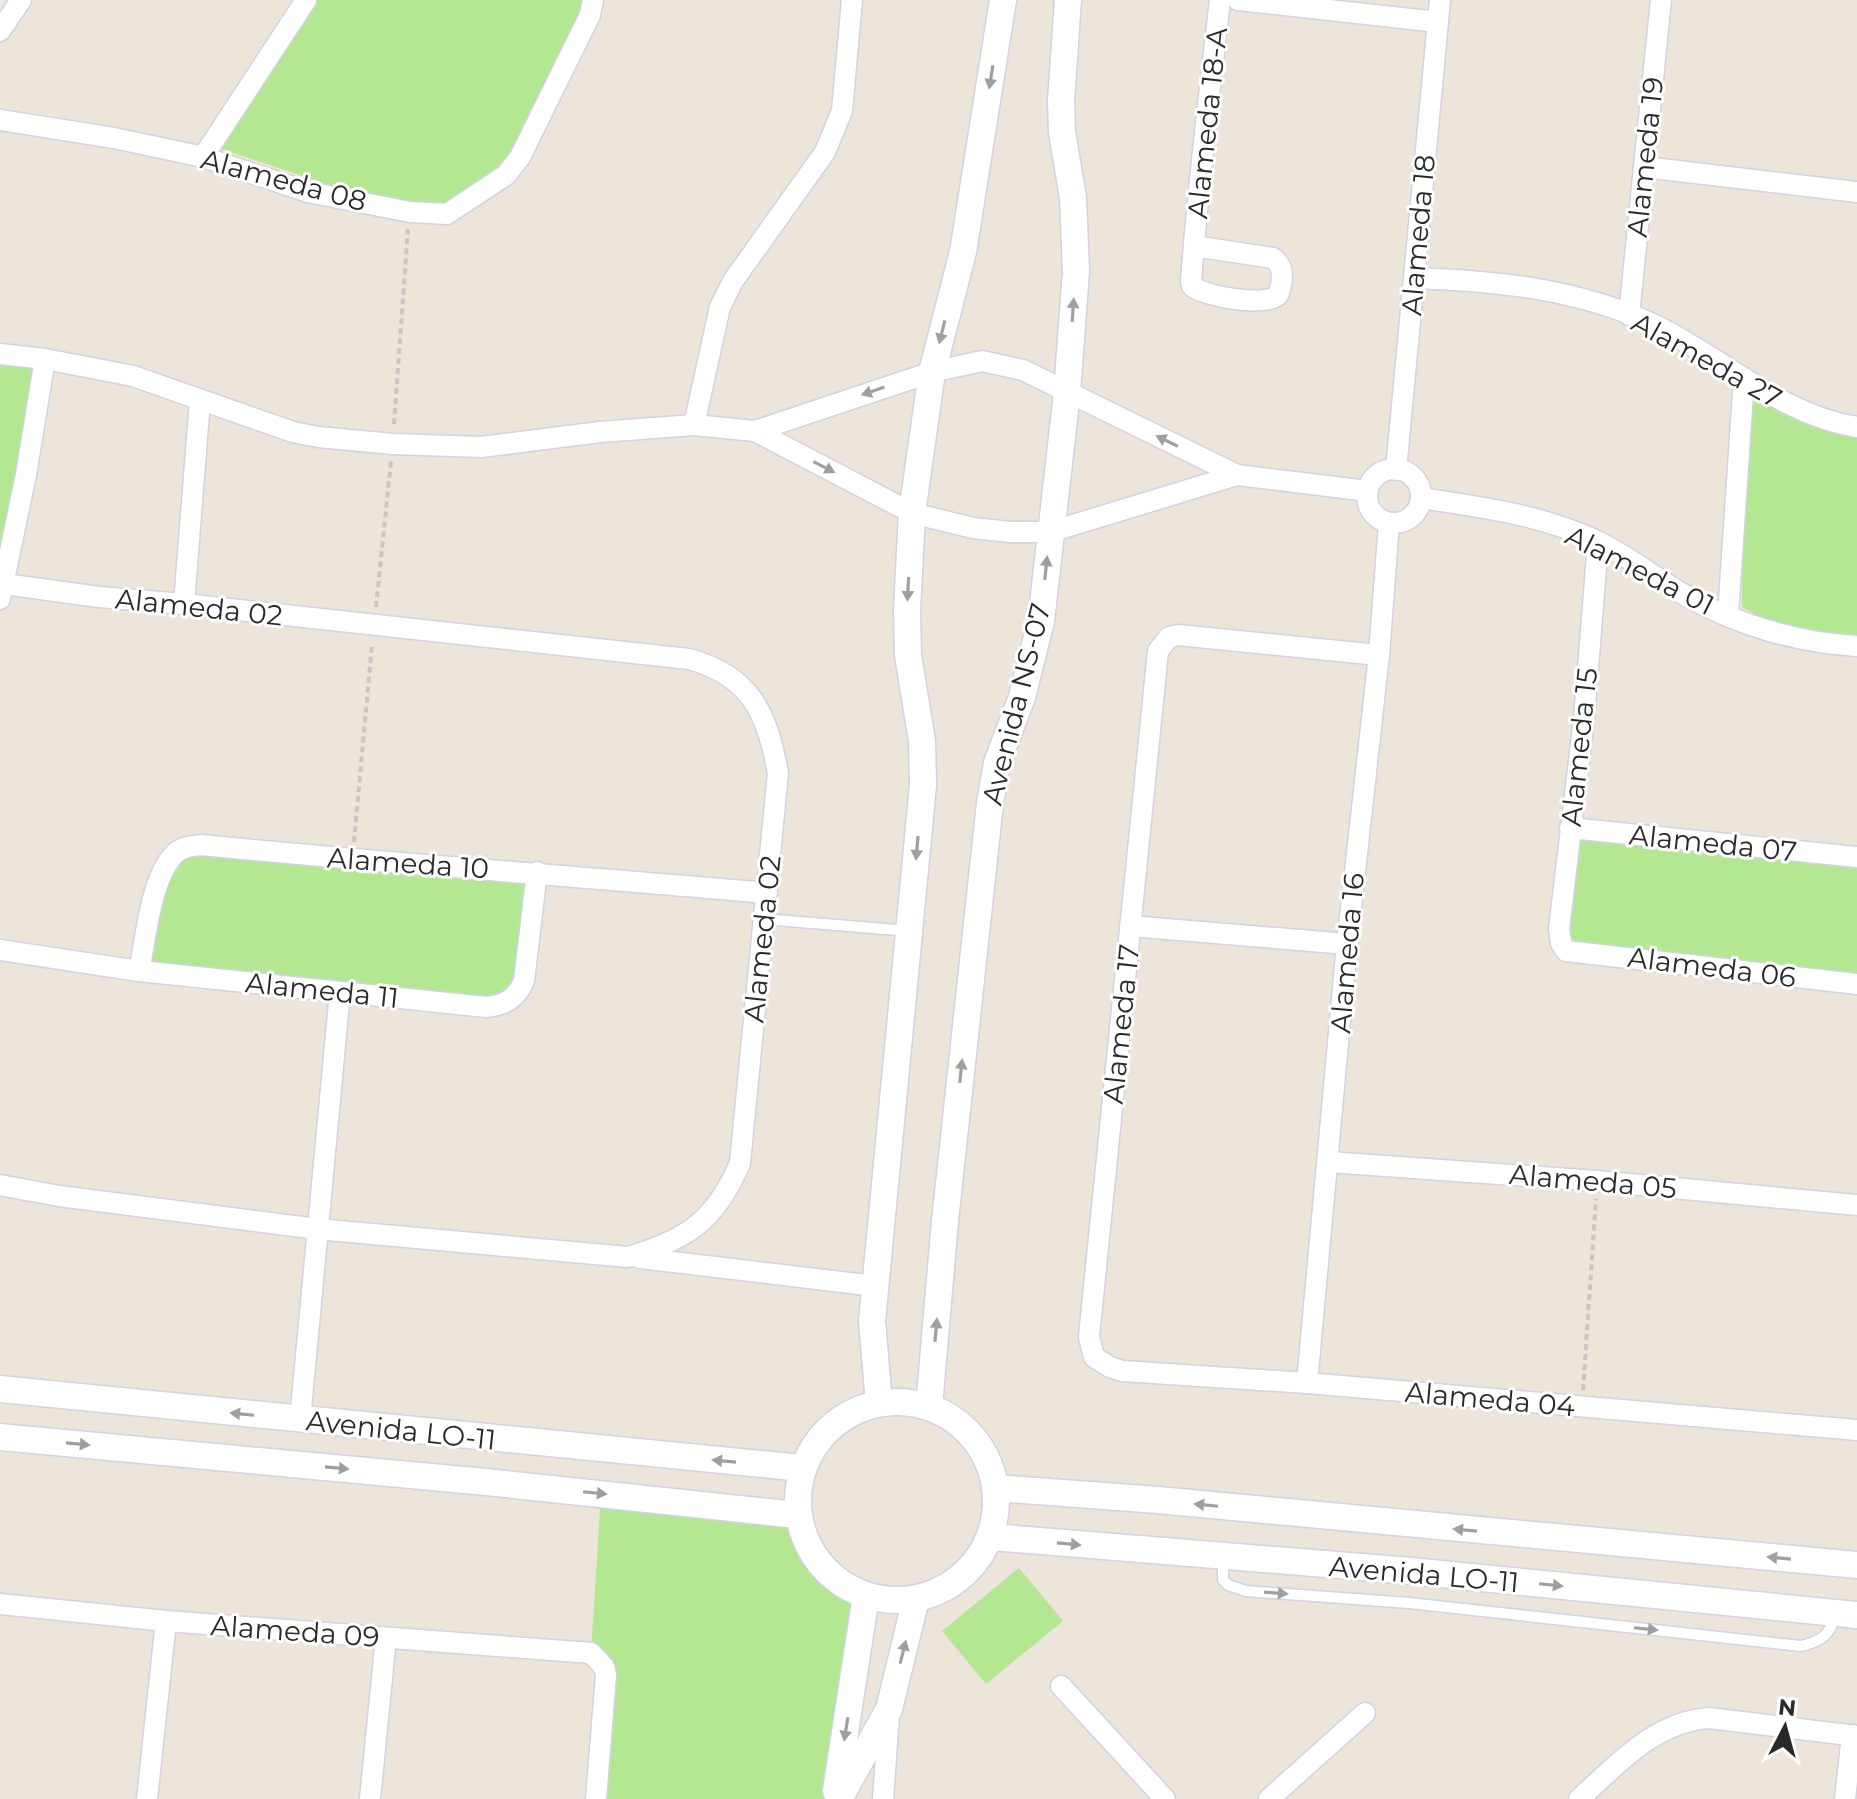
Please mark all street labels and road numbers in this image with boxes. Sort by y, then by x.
street label: Alameda 18-A [1180,25,1234,220]
street label: Alameda 19 [1620,75,1670,239]
street label: Alameda 08 [197,142,371,218]
street label: Alameda 18 [1394,153,1442,317]
street label: Alameda 27 [1626,305,1788,415]
street label: Alameda 01 [1560,518,1720,622]
street label: Alameda 02 [114,581,284,633]
street label: Avenida NS-07 [975,600,1057,808]
street label: Alameda 15 [1554,666,1604,828]
street label: Alameda 07 [1627,817,1799,869]
street label: Alameda 10 [326,840,490,886]
street label: Alameda 02 [736,854,788,1024]
street label: Alameda 16 [1323,871,1371,1035]
street label: Alameda 06 [1626,940,1798,994]
street label: Alameda 17 [1096,943,1146,1105]
street label: Alameda 11 [244,965,400,1015]
street label: Alameda 05 [1508,1157,1678,1205]
street label: Alameda 04 [1404,1375,1577,1423]
street label: Avenida LO-11 [304,1403,498,1457]
street label: Avenida LO-11 [1328,1549,1520,1599]
street label: Alameda 09 [209,1608,381,1654]

